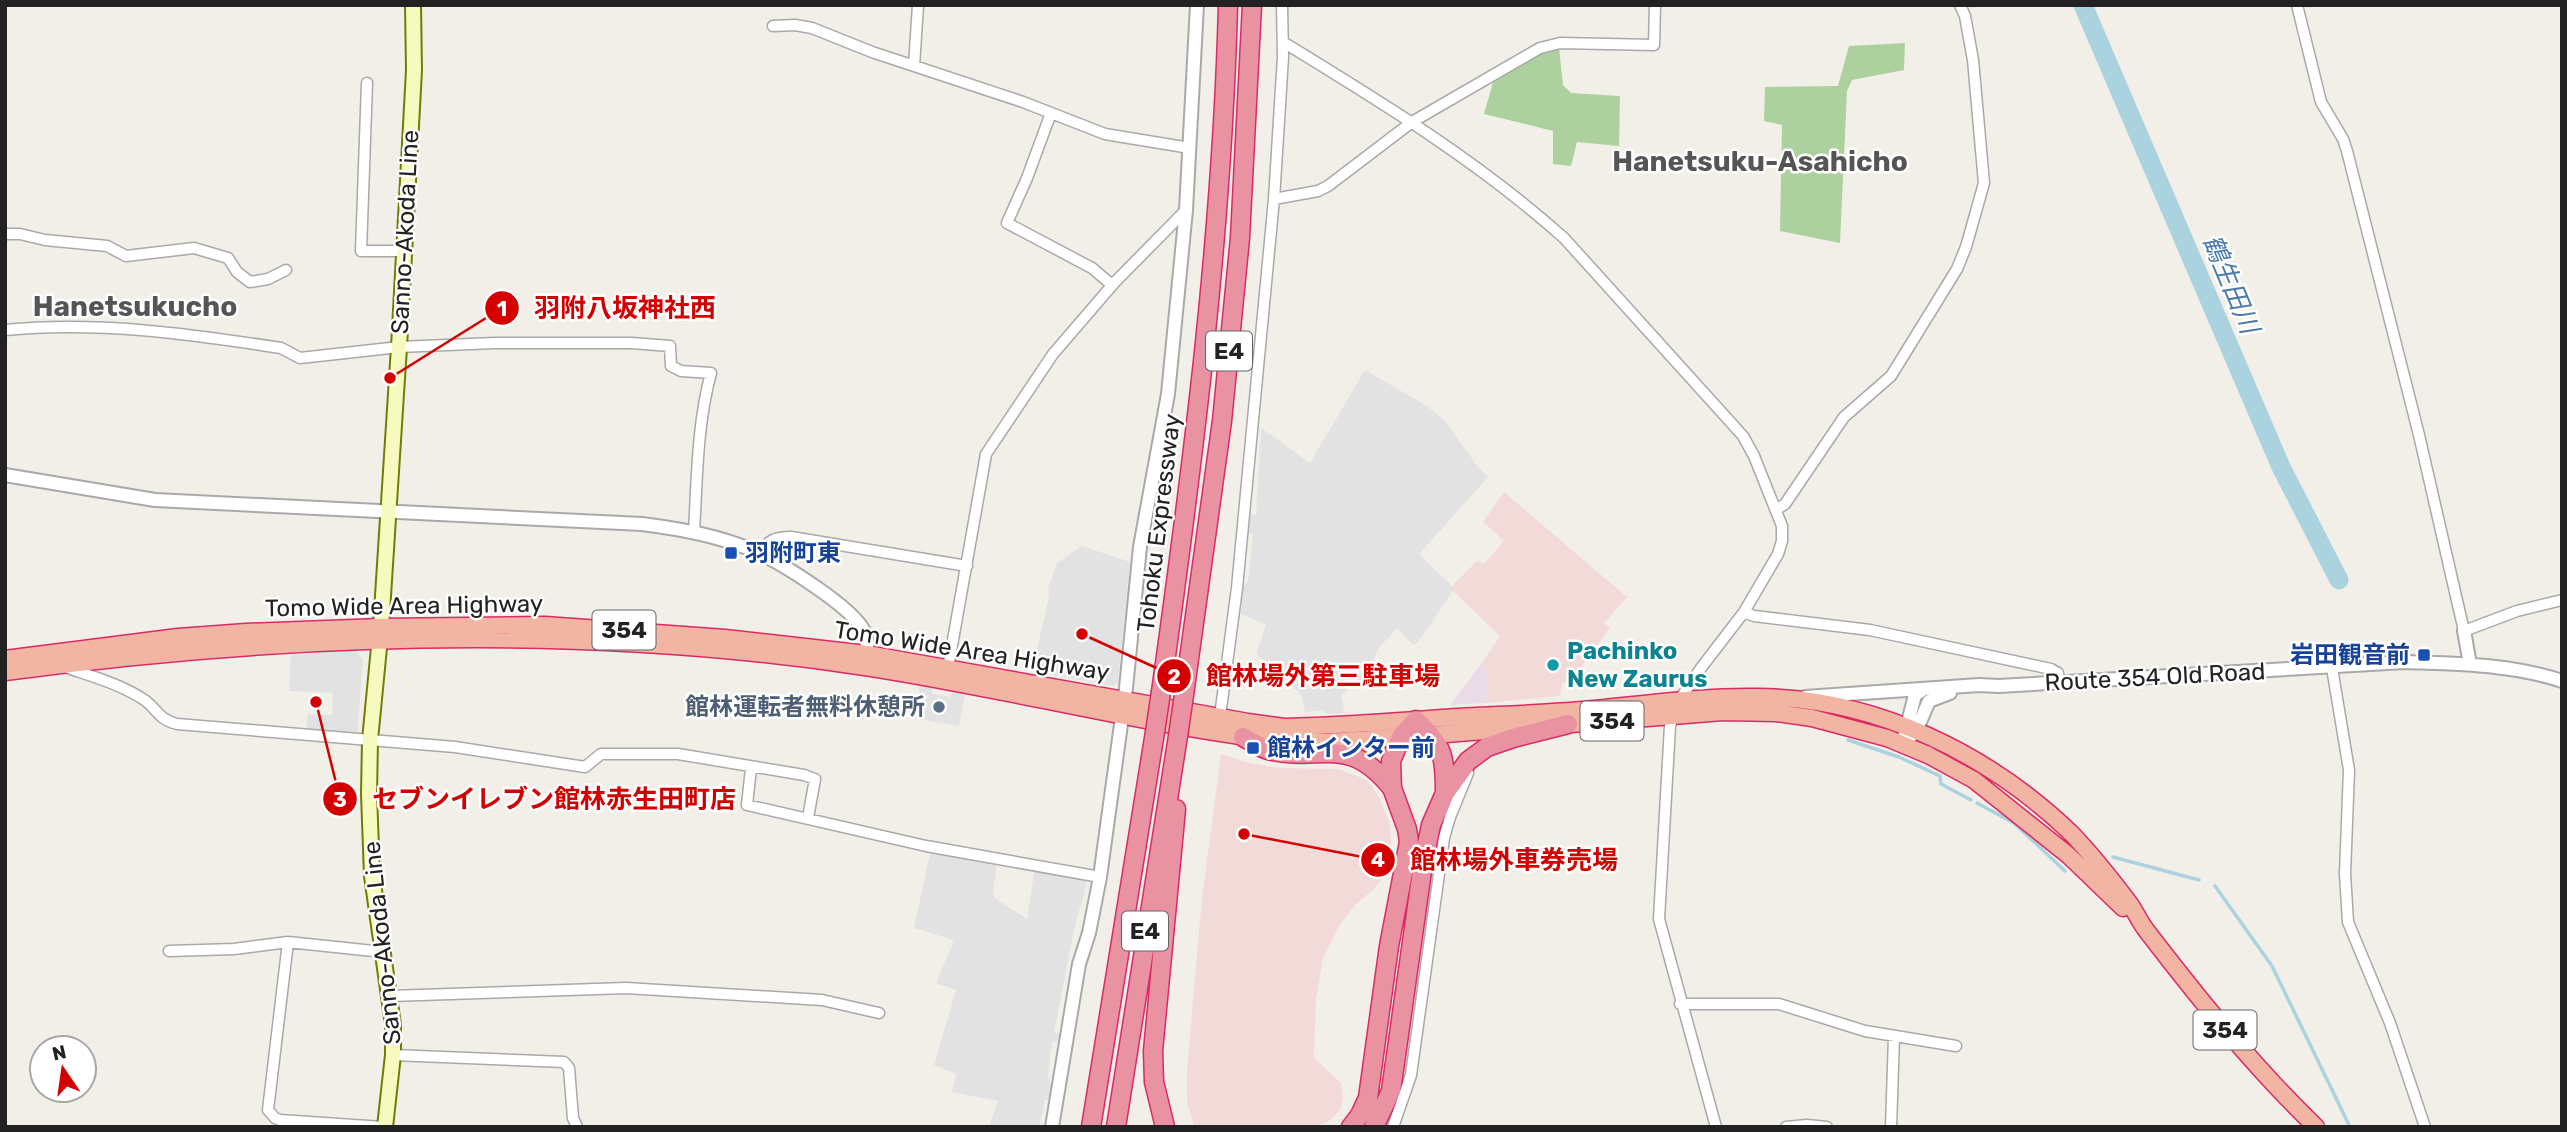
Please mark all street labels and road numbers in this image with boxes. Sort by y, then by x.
street label: Sanno-Akoda Line [386,129,424,335]
road number: E4 [1206,332,1252,370]
street label: Tohoku Expressway [1132,412,1186,634]
street label: Tomo Wide Area Highway [265,590,543,622]
road number: 354 [592,610,656,650]
street label: Tomo Wide Area Highway [832,615,1112,687]
street label: Route 354 Old Road [2044,657,2266,697]
road number: 354 [1580,702,1644,740]
street label: Sanno-Akoda Line [357,840,407,1046]
road number: E4 [1122,912,1168,950]
road number: 354 [2194,1010,2256,1050]

